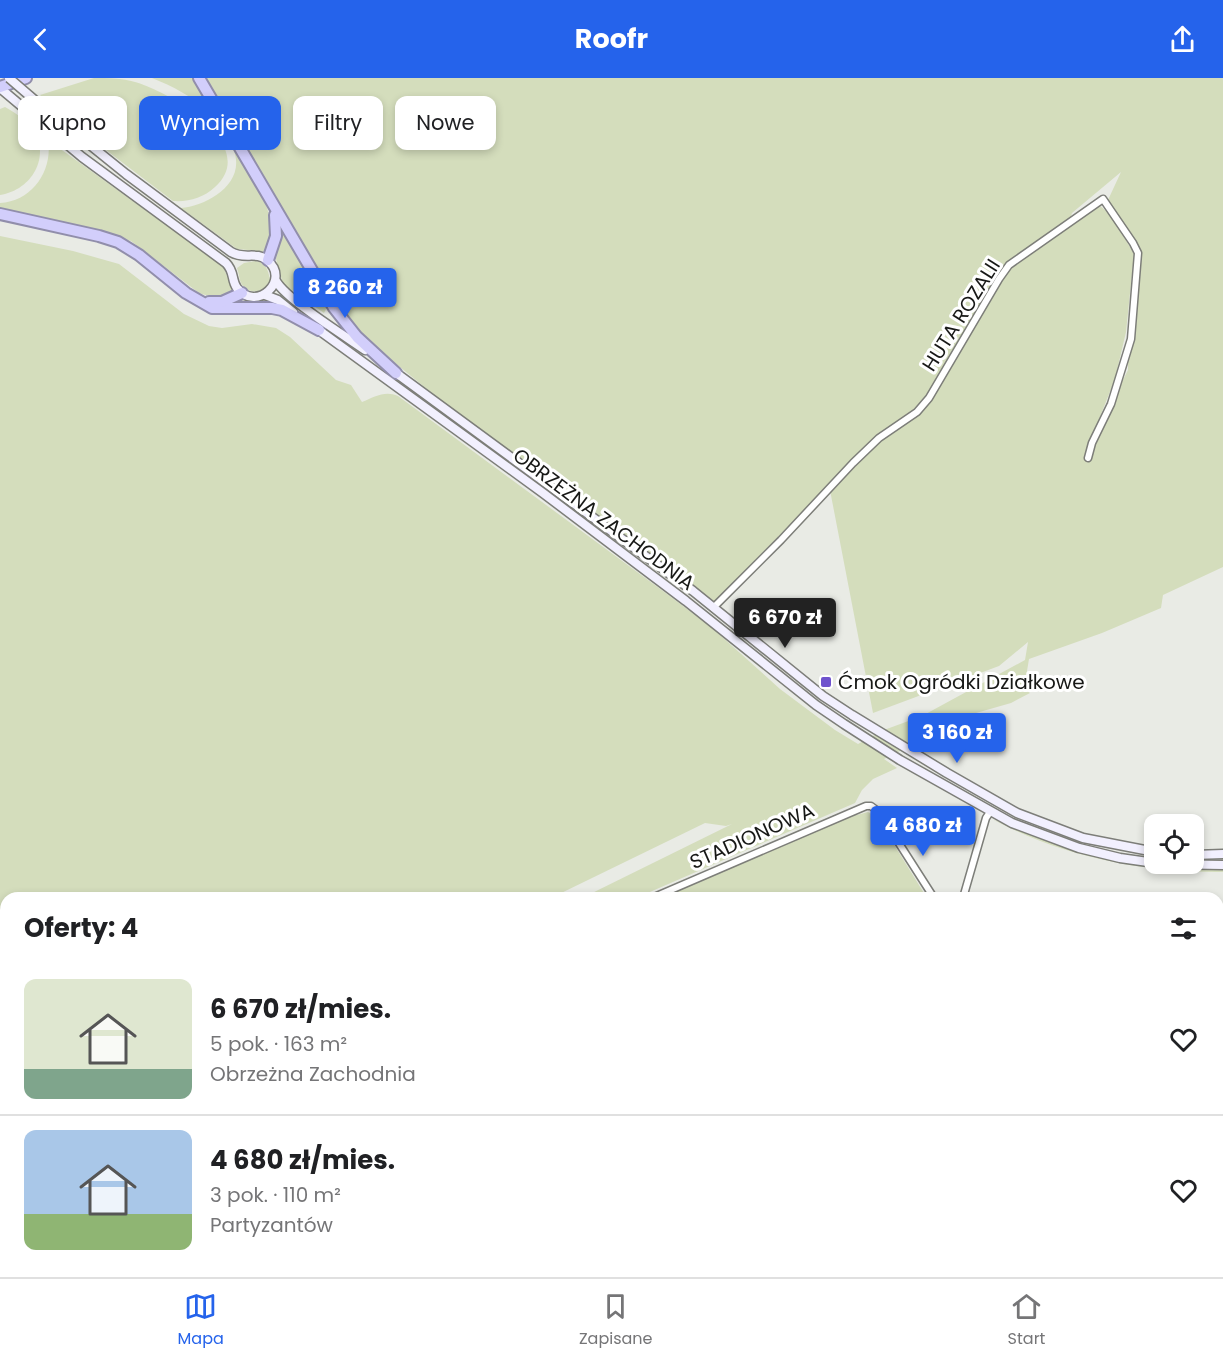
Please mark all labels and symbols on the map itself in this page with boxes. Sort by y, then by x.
street label: HUTA ROZALII [915,253,1007,377]
pin: 8 260 zł [283,268,407,319]
street label: OBRZEŻNA ZACHODNIA [507,441,701,597]
pin: 6 670 zł [723,598,847,649]
place label: Ćmok Ogródki Działkowe [838,668,1085,696]
marker: Ćmok Ogródki Działkowe [819,675,833,689]
pin: 3 160 zł [895,713,1019,764]
street label: STADIONOWA [685,796,819,876]
pin: 4 680 zł [861,806,985,857]

